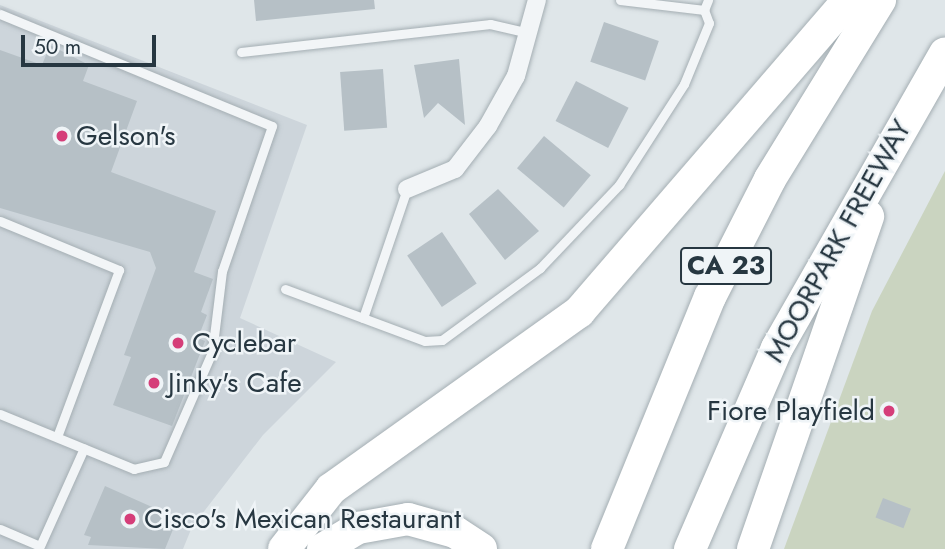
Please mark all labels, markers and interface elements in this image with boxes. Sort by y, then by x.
scale bar [24,21,159,65]
text: 50 m [34,32,81,62]
street label: MOORPARK FREEWAY [757,114,919,368]
place label: Gelson's [76,119,175,153]
marker: Gelson's [54,128,70,144]
road number: CA 23 [679,244,773,288]
place label: Cyclebar [192,326,296,360]
marker: Cyclebar [170,335,186,351]
place label: Jinky's Cafe [168,366,302,400]
marker: Jinky's Cafe [146,375,162,391]
place label: Fiore Playfield [707,394,875,428]
marker: Fiore Playfield [881,403,897,419]
place label: Cisco's Mexican Restaurant [144,502,461,536]
marker: Cisco's Mexican Restaurant [122,511,138,527]

